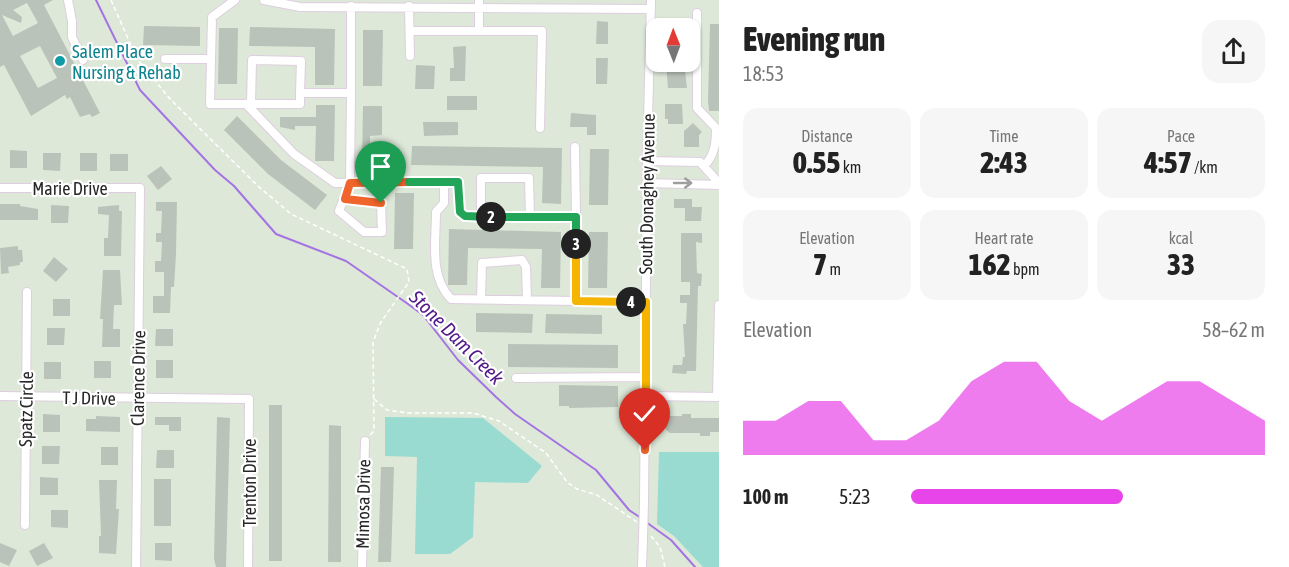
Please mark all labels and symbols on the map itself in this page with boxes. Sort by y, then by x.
north arrow [646,18,700,72]
place label: Salem Place Nursing & Rehab [72,41,181,83]
marker: Salem Place Nursing & Rehab [53,54,67,68]
street label: South Donaghey Avenue [635,113,659,275]
pin [355,141,406,203]
one-way arrow [673,177,693,189]
street label: Marie Drive [32,178,108,199]
pin: 2 [476,202,506,232]
pin: 3 [561,229,591,259]
water label: Stone Dam Creek [405,285,509,389]
pin: 4 [616,287,646,317]
street label: Clarence Drive [127,330,149,426]
street label: Spatz Circle [15,371,37,447]
street label: T J Drive [62,387,116,409]
pin [619,388,670,450]
street label: Trenton Drive [239,439,260,527]
street label: Mimosa Drive [352,459,374,549]

